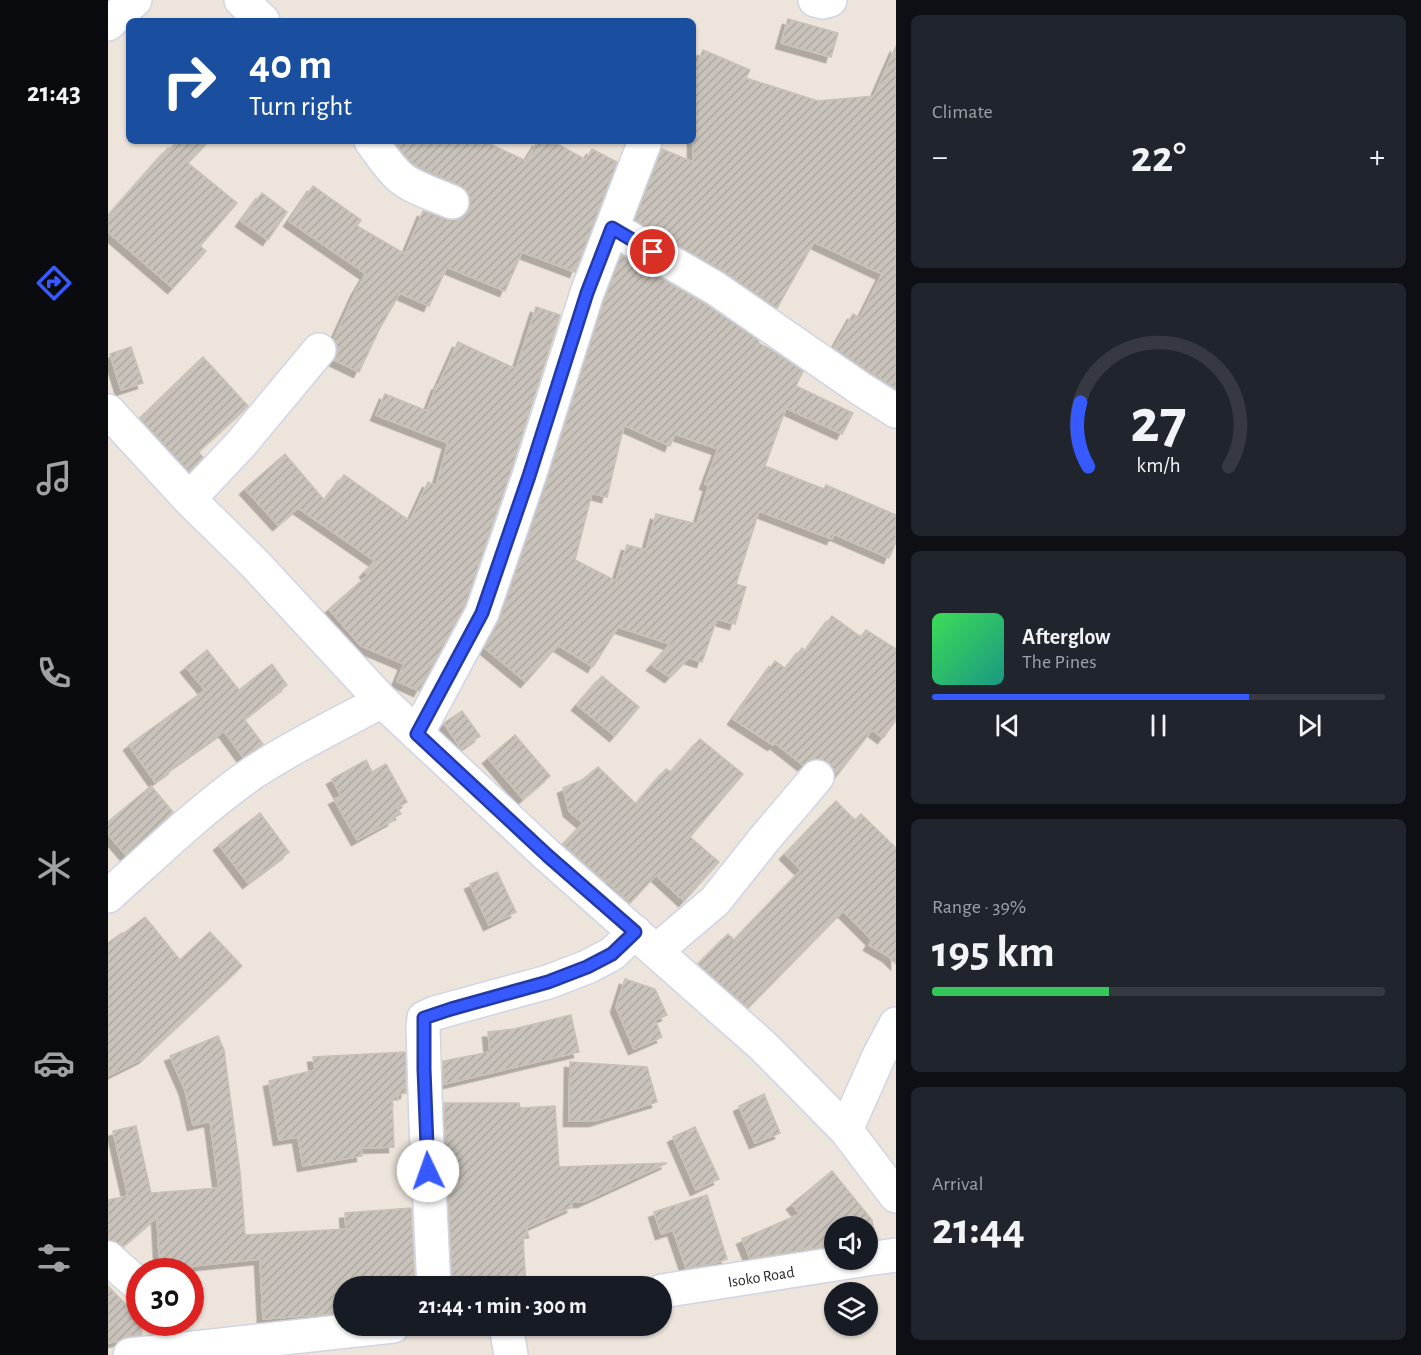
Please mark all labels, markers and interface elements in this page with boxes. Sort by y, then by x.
icon: right [150,42,228,120]
text: 40 m [249,44,332,86]
text: 21:43 [27,79,81,106]
text: Turn right [249,93,352,120]
text: Climate [932,102,993,122]
text: 22° [1131,135,1186,180]
text: − [932,141,948,174]
text: + [1369,141,1385,174]
pin [627,226,678,277]
icon: arrive [636,235,669,268]
icon: directions [33,262,75,304]
text: 27 [1130,391,1187,453]
text: km/h [1136,455,1181,476]
icon: music [33,457,75,499]
text: Afterglow [1022,626,1110,648]
icon: phone [33,652,75,694]
text: The Pines [1022,652,1097,672]
icon: previous [991,709,1024,742]
icon: pause [1142,709,1175,742]
icon: next [1293,709,1326,742]
icon: climate [33,847,75,889]
text: Range · 39% [932,897,1026,917]
text: 195 km [932,930,1055,975]
icon: car [33,1042,75,1084]
position arrow [396,1139,460,1203]
text: Arrival [932,1174,983,1194]
text: 21:44 [932,1207,1025,1252]
map controls [824,1216,878,1336]
button: sound [824,1216,878,1270]
icon: filters [33,1237,75,1279]
speed limit sign: 30 [126,1258,204,1336]
street label: Isoko Road [727,1264,796,1290]
button: layers [824,1282,878,1336]
text: 21:44 · 1 min · 300 m [418,1295,587,1317]

